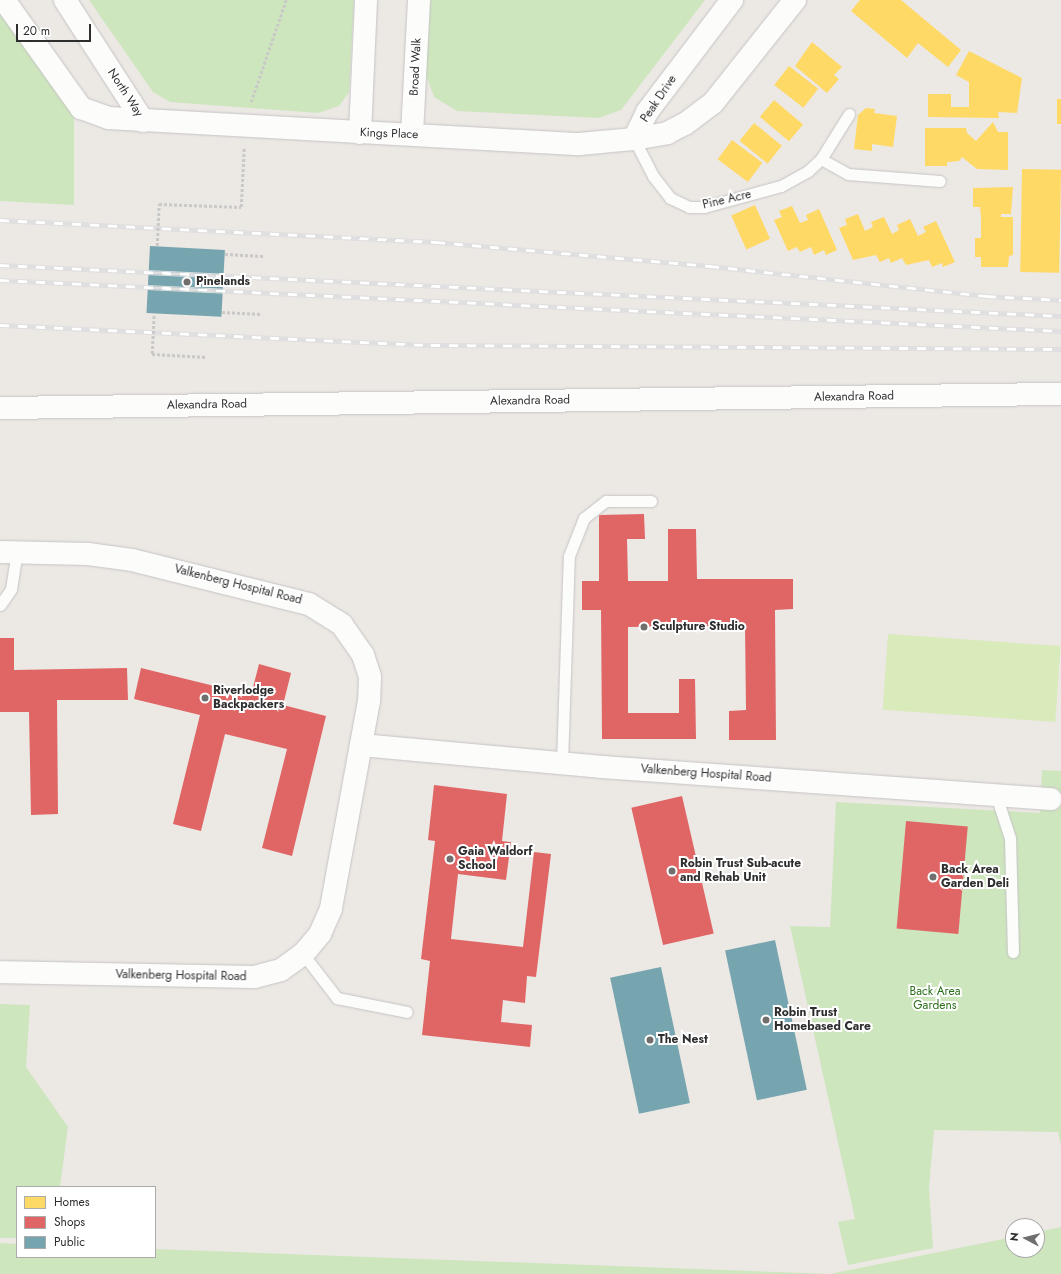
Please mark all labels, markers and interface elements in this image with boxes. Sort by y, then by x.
scale bar [18,16,93,42]
text: 20 m [23,22,50,40]
street label: Broad Walk [407,38,425,96]
street label: North Way [104,66,146,120]
street label: Peak Drive [638,73,680,125]
street label: Kings Place [360,126,418,142]
street label: Pine Acre [701,187,753,213]
place label: Pinelands [196,275,250,289]
marker: Pinelands [181,276,193,288]
street label: Alexandra Road [814,389,894,405]
street label: Alexandra Road [490,393,570,409]
street label: Alexandra Road [167,397,247,413]
street label: Valkenberg Hospital Road [173,562,303,608]
place label: Sculpture Studio [652,620,745,634]
marker: Sculpture Studio [639,622,649,632]
place label: Riverlodge Backpackers [213,684,284,712]
marker: Riverlodge Backpackers [200,693,210,703]
street label: Valkenberg Hospital Road [640,762,772,786]
place label: Gaia Waldorf School [458,845,532,873]
marker: Gaia Waldorf School [445,854,455,864]
place label: Robin Trust Sub-acute and Rehab Unit [680,857,801,885]
place label: Back Area Garden Deli [941,863,1009,891]
marker: Robin Trust Sub-acute and Rehab Unit [667,866,677,876]
marker: Back Area Garden Deli [928,872,938,882]
street label: Valkenberg Hospital Road [115,968,247,984]
park label: Back Area Gardens [910,985,960,1013]
place label: Robin Trust Homebased Care [774,1006,871,1034]
marker: Robin Trust Homebased Care [761,1015,771,1025]
place label: The Nest [658,1033,708,1047]
marker: The Nest [645,1035,655,1045]
legend [16,1186,156,1258]
text: Homes [54,1193,90,1211]
text: Shops [54,1213,85,1231]
north arrow [1005,1218,1045,1258]
text: N [1006,1231,1023,1242]
text: Public [54,1233,85,1251]

